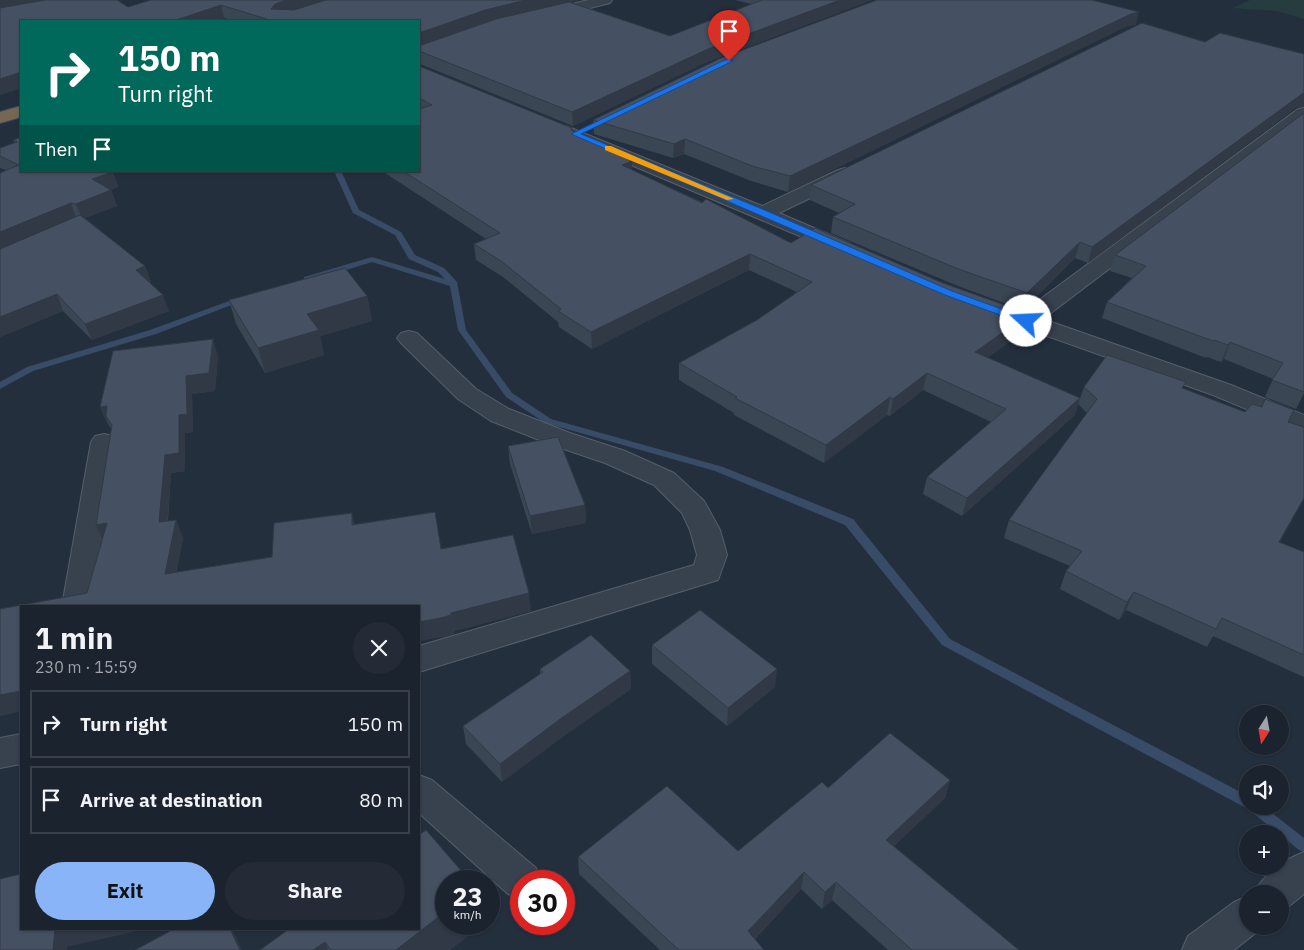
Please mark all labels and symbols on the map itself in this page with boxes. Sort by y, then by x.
pin [708,10,750,61]
position arrow [999,294,1051,346]
north arrow [1239,705,1289,755]
speed limit sign: 30 [510,870,575,935]

